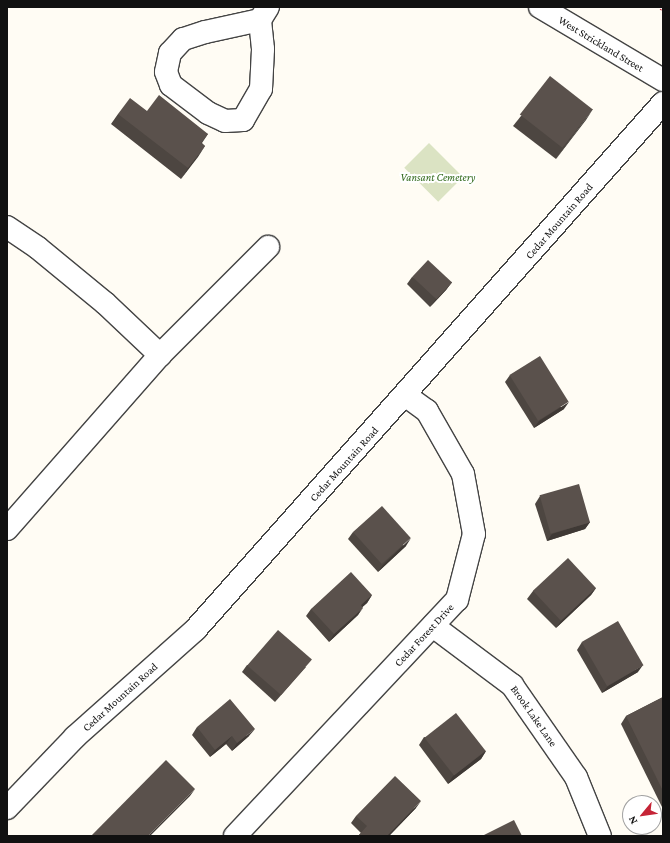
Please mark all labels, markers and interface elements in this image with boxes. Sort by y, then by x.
street label: West Strickland Street [556,13,646,75]
park label: Vansant Cemetery [401,170,475,184]
street label: Cedar Mountain Road [522,180,596,262]
street label: Cedar Mountain Road [307,424,381,504]
street label: Cedar Forest Drive [391,601,457,669]
street label: Cedar Mountain Road [80,660,160,734]
street label: Brook Lake Lane [508,683,560,749]
north arrow [622,795,662,835]
text: N [625,814,639,827]

